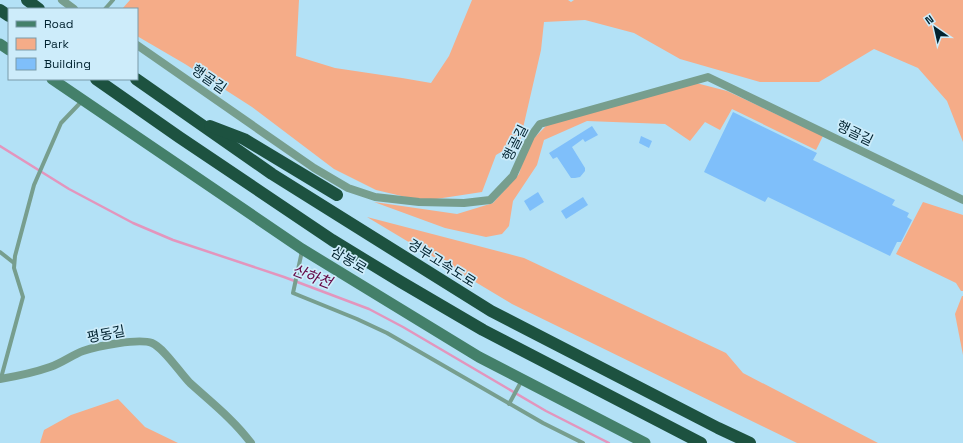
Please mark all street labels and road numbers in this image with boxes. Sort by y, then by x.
street label: 행골길 [188,61,230,97]
street label: 행골길 [834,116,876,150]
street label: 행골길 [498,122,532,164]
street label: 경부고속도로 [404,235,480,291]
street label: 삼봉로 [328,242,370,278]
street label: 평동길 [85,321,127,347]

